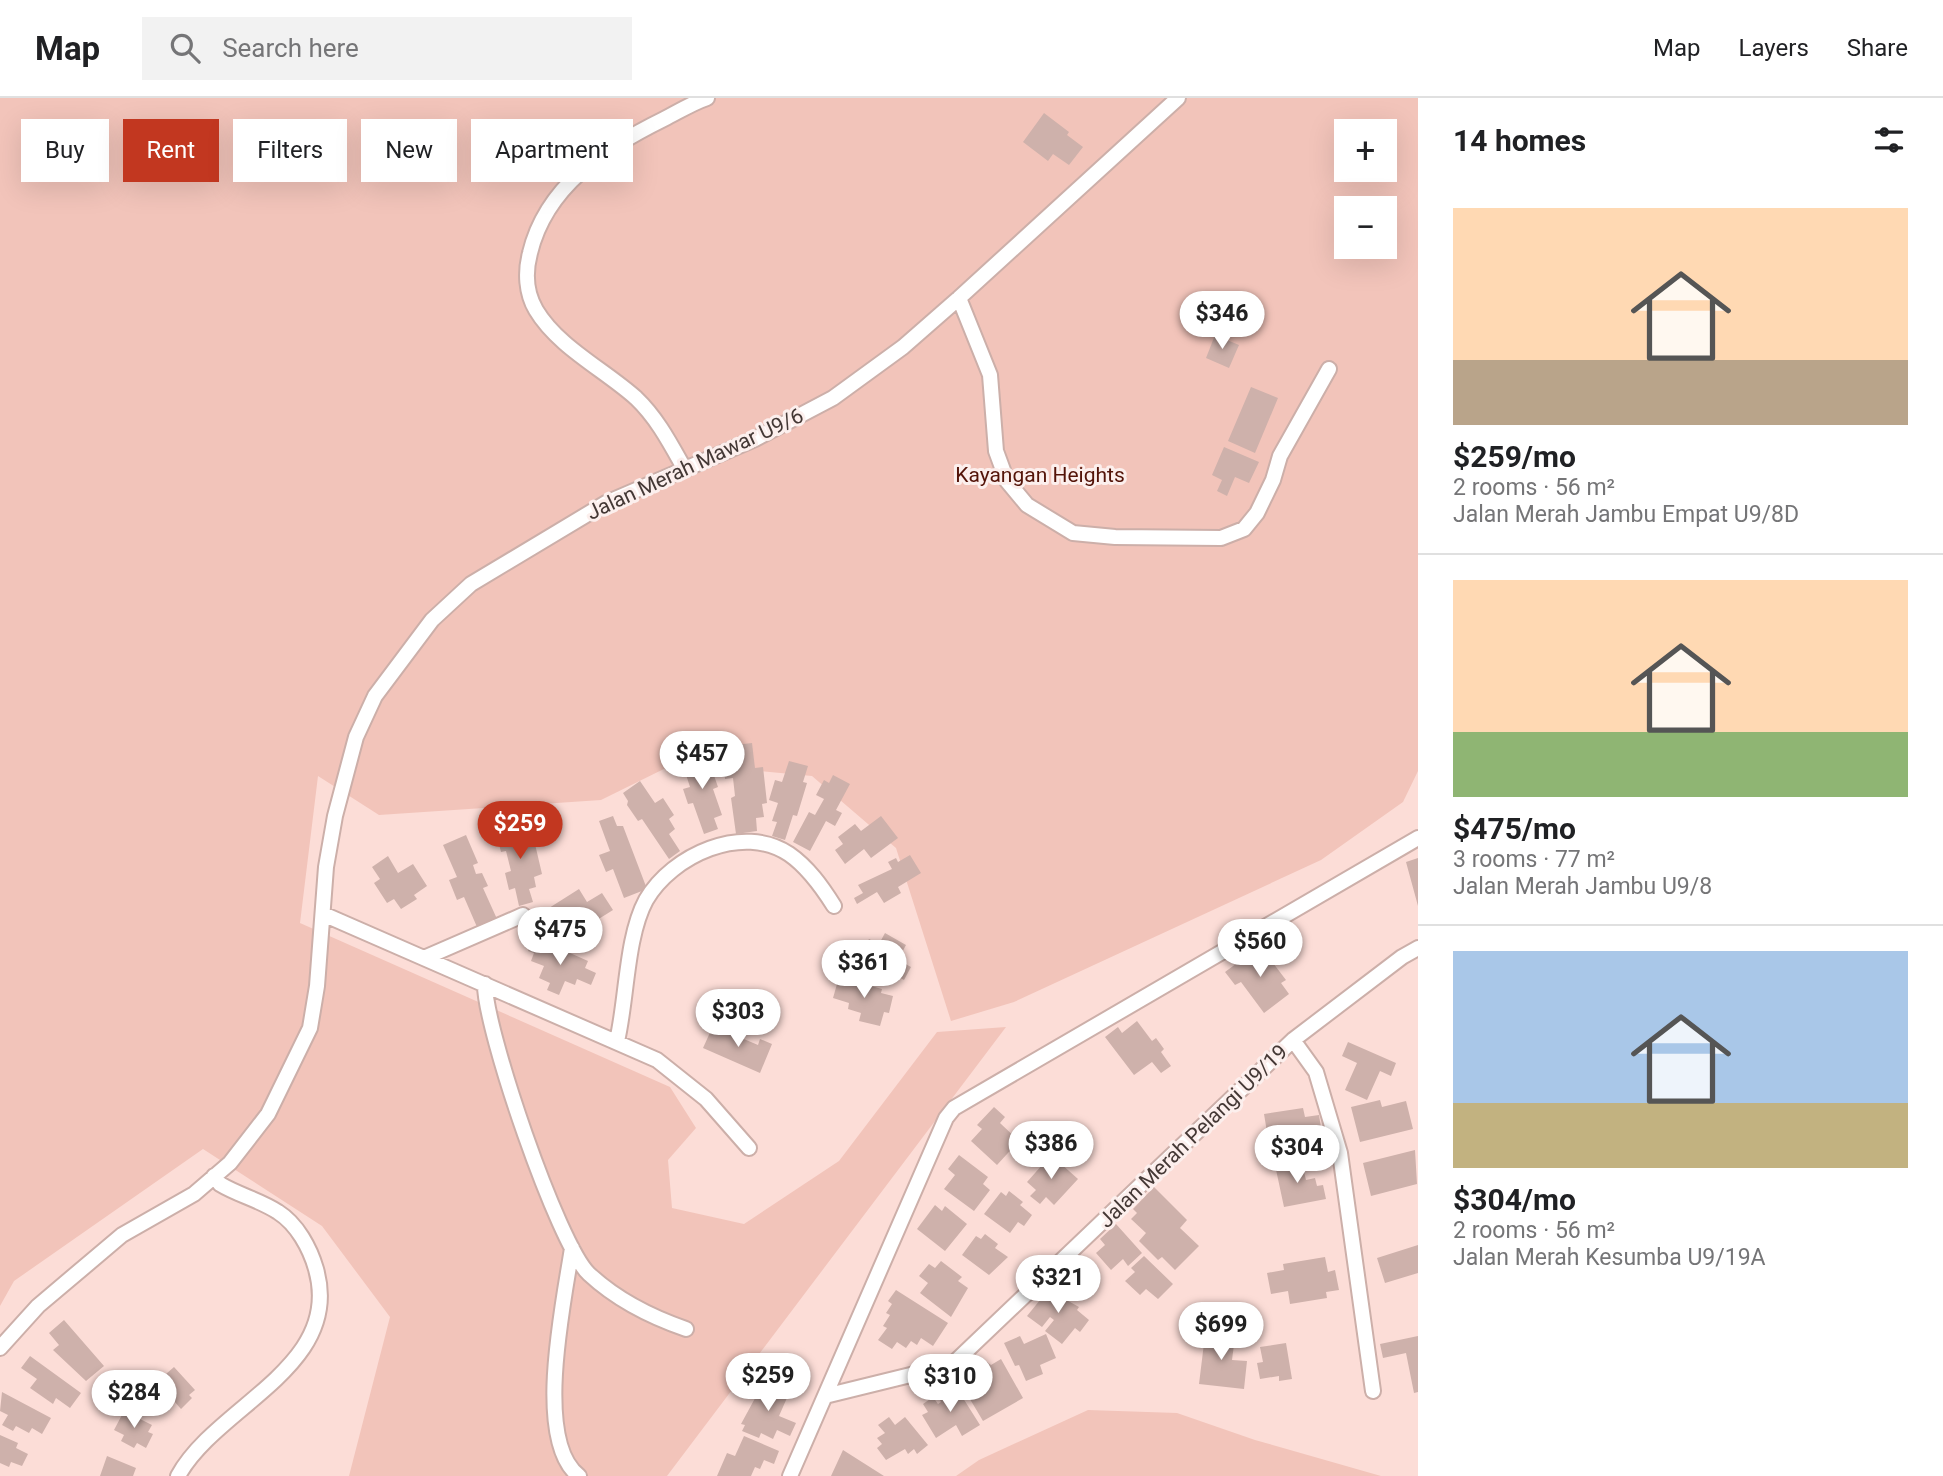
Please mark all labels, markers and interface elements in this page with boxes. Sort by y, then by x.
search box [142,17,632,80]
text: Map [35,29,100,68]
icon: search [166,29,204,67]
text: Search here [222,33,359,63]
text: Map [1653,34,1701,62]
text: Layers [1739,34,1809,62]
text: Share [1847,34,1908,62]
chip: Buy [21,119,109,182]
chip: Rent [123,119,219,182]
chip: Filters [233,119,347,182]
chip: New [361,119,457,182]
chip: Apartment [471,119,633,182]
map controls [1334,119,1397,259]
button: + [1334,119,1397,182]
icon: filters [1870,121,1908,159]
text: 14 homes [1453,123,1586,158]
button: − [1334,196,1397,259]
icon: home [1618,253,1744,379]
pin: $346 [1181,292,1263,351]
text: $346 [1196,300,1248,327]
street label: Jalan Merah Mawar U9/6 [583,403,807,525]
text: $259/mo [1453,439,1576,474]
park label: Kayangan Heights [955,463,1125,487]
text: 2 rooms · 56 m² [1453,474,1615,501]
text: Jalan Merah Jambu Empat U9/8D [1453,501,1799,528]
icon: home [1618,625,1744,751]
pin: $457 [661,732,743,791]
text: $457 [676,740,728,767]
pin: $259 [479,802,561,861]
text: $259 [494,810,546,837]
text: $475/mo [1453,811,1576,846]
text: 3 rooms · 77 m² [1453,846,1615,873]
text: Jalan Merah Jambu U9/8 [1453,873,1712,900]
pin: $475 [519,908,601,967]
text: $475 [534,916,586,943]
pin: $560 [1219,920,1301,979]
text: $560 [1234,928,1286,955]
pin: $361 [823,940,905,1000]
text: $361 [838,949,890,976]
pin: $303 [697,990,779,1049]
icon: home [1618,996,1744,1122]
text: $303 [712,998,764,1025]
street label: Jalan Merah Pelangi U9/19 [1094,1040,1292,1232]
pin: $386 [1010,1122,1092,1181]
pin: $304 [1256,1126,1338,1185]
text: $386 [1025,1130,1077,1157]
text: $304 [1271,1134,1323,1161]
text: $304/mo [1453,1182,1576,1217]
text: 2 rooms · 56 m² [1453,1217,1615,1244]
text: Jalan Merah Kesumba U9/19A [1453,1244,1766,1271]
pin: $321 [1017,1256,1099,1315]
text: $321 [1032,1264,1084,1291]
pin: $699 [1180,1302,1262,1362]
text: $699 [1195,1311,1247,1338]
pin: $259 [727,1354,809,1413]
pin: $310 [909,1354,991,1414]
text: $259 [742,1362,794,1389]
text: $310 [924,1363,976,1390]
pin: $284 [93,1370,175,1430]
text: $284 [108,1379,160,1406]

